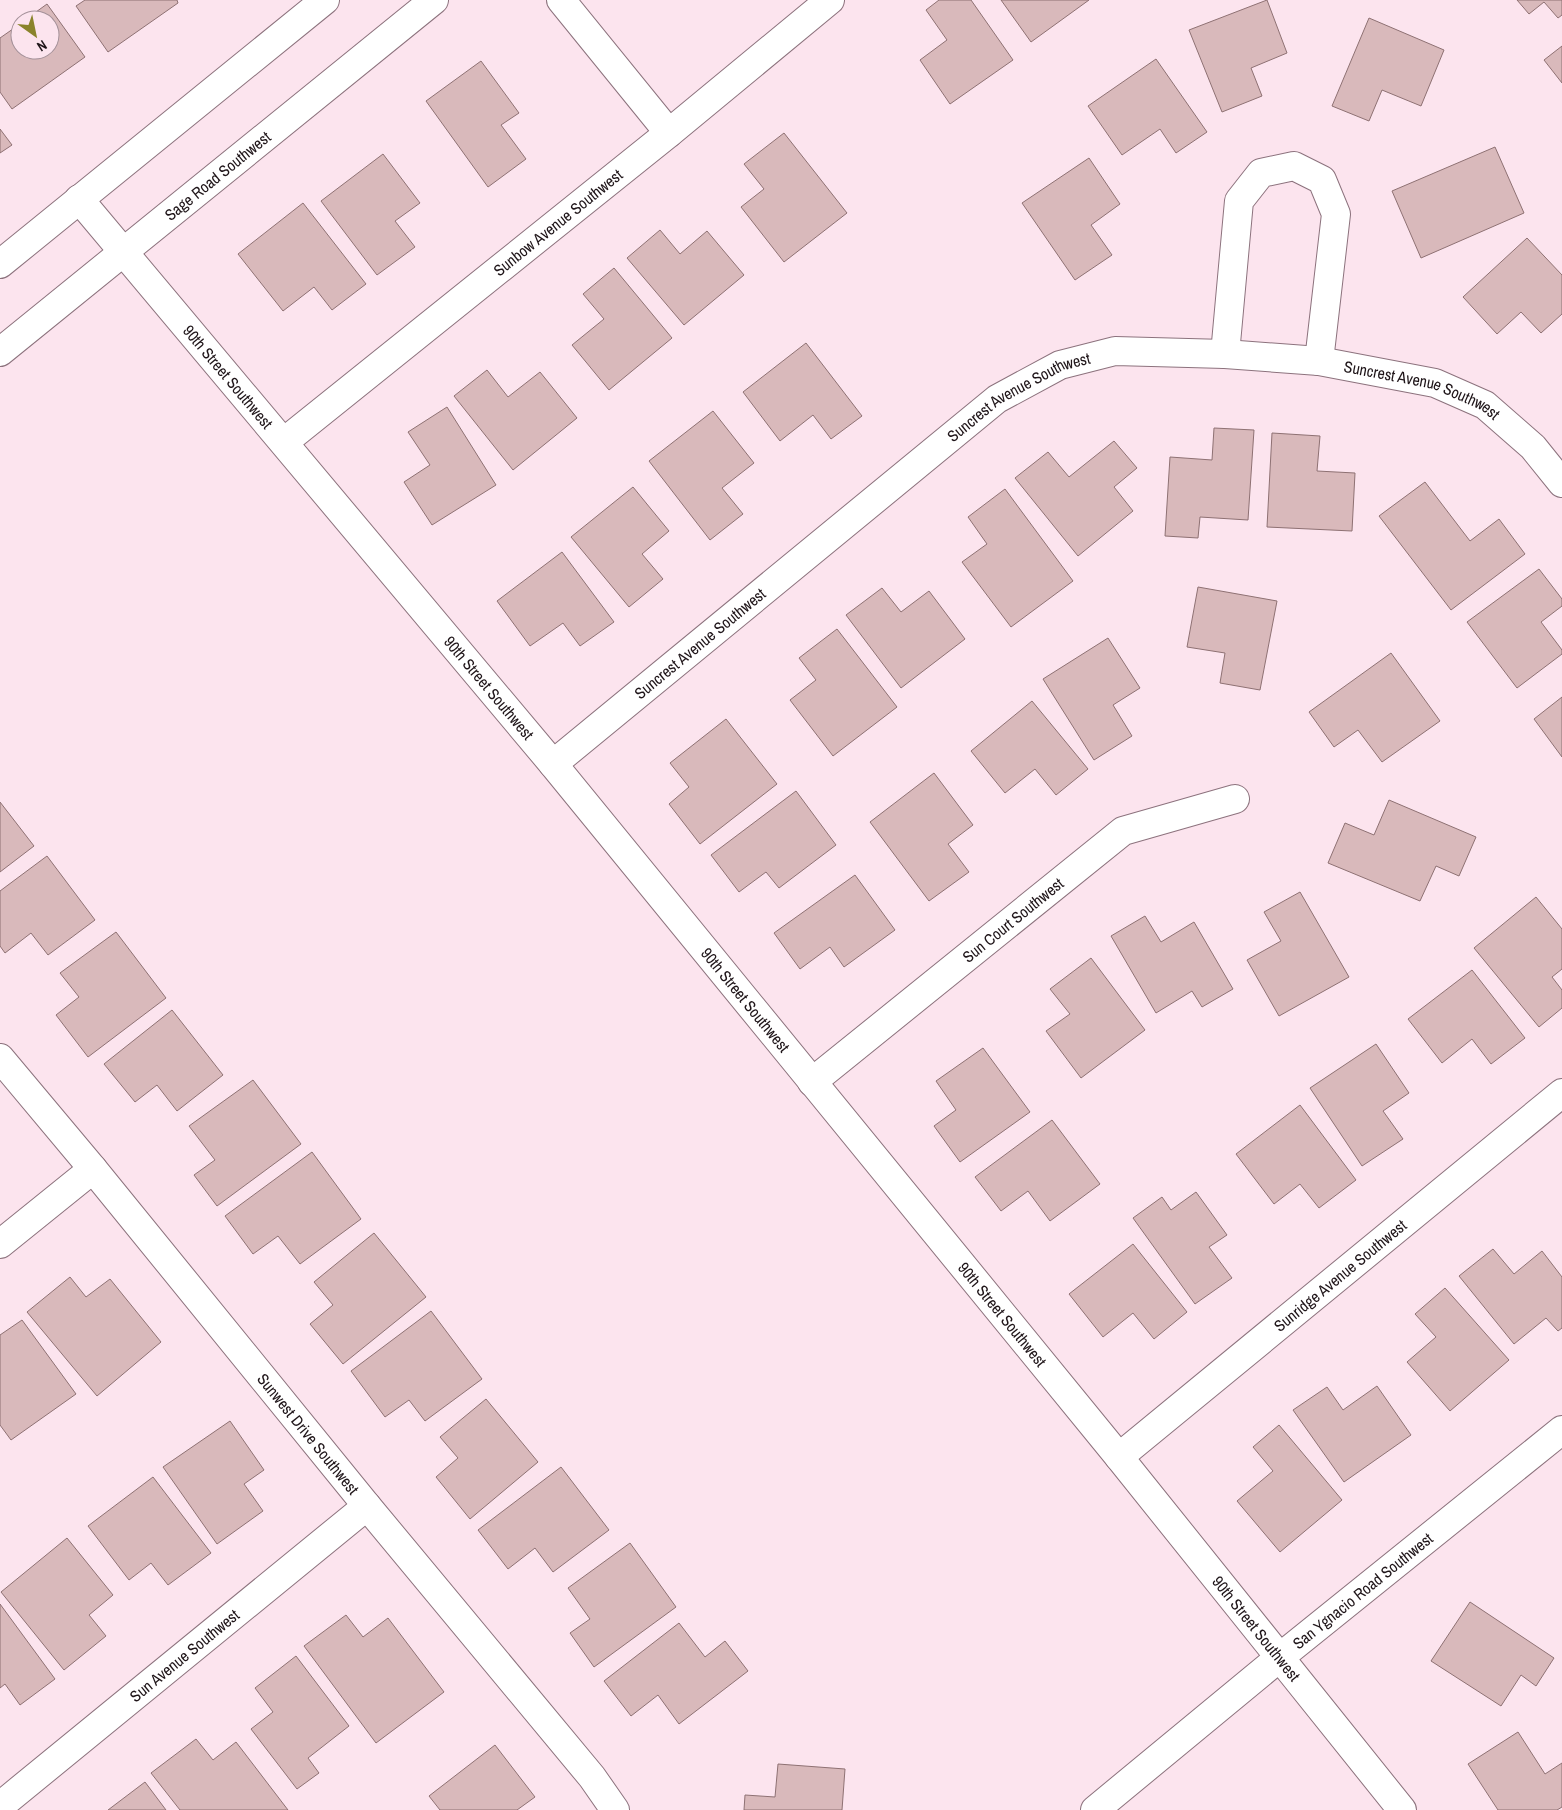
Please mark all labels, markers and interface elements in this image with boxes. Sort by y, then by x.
north arrow [10,10,60,60]
text: N [34,36,50,56]
street label: Sage Road Southwest [160,126,275,225]
street label: Sunbow Avenue Southwest [489,164,627,281]
street label: 90th Street Southwest [178,320,278,434]
street label: Suncrest Avenue Southwest [942,347,1093,447]
street label: Suncrest Avenue Southwest [1342,355,1505,425]
street label: Suncrest Avenue Southwest [629,583,770,704]
street label: 90th Street Southwest [439,631,539,745]
street label: Sun Court Southwest [958,872,1068,967]
street label: 90th Street Southwest [696,943,795,1057]
street label: Sunridge Avenue Southwest [1269,1214,1411,1336]
street label: 90th Street Southwest [953,1257,1052,1372]
street label: Sunwest Drive Southwest [252,1368,364,1499]
street label: San Ygnacio Road Southwest [1288,1527,1438,1654]
street label: 90th Street Southwest [1207,1571,1306,1686]
street label: Sun Avenue Southwest [125,1604,244,1707]

